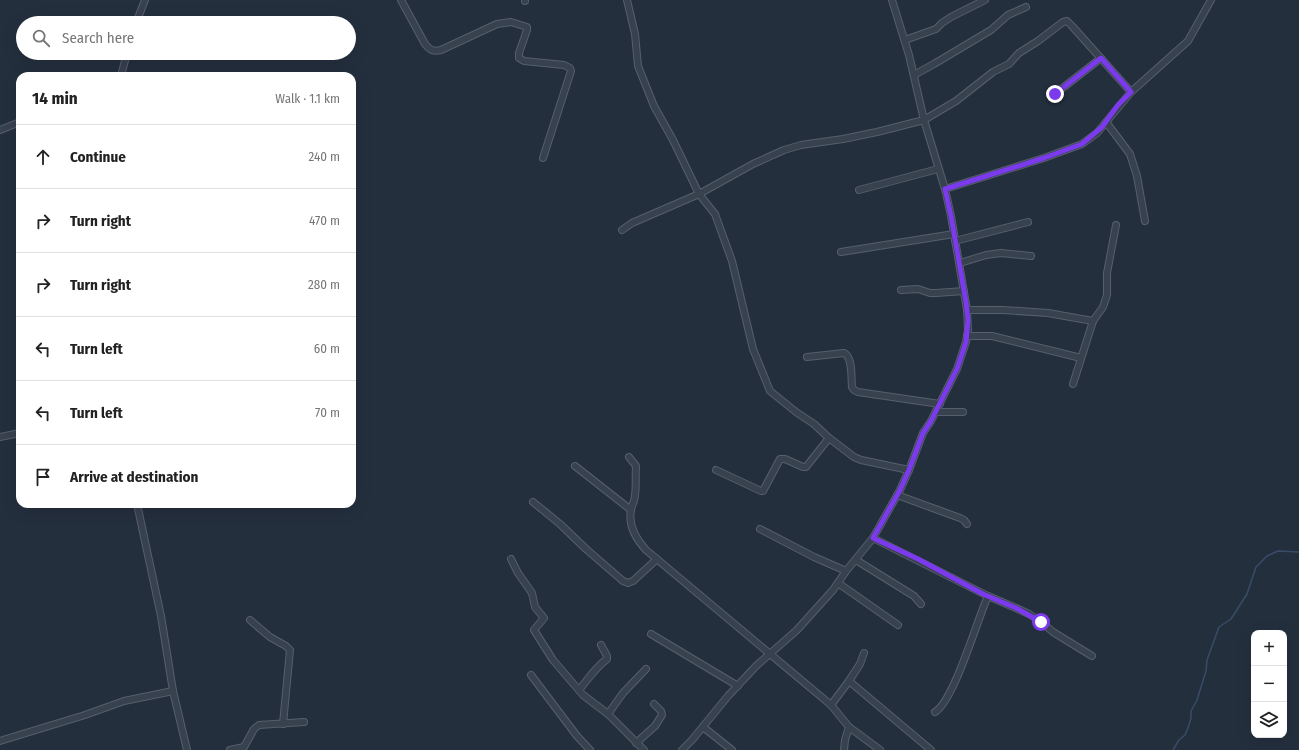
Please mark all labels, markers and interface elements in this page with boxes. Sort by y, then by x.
search box [16,16,356,60]
icon: search [30,27,52,49]
text: Search here [62,29,134,47]
route end [1046,85,1064,103]
text: 14 min [32,88,78,109]
text: Walk · 1.1 km [275,91,340,106]
icon: ahead [32,146,54,168]
text: Continue [70,148,126,166]
text: 240 m [308,149,340,164]
icon: right [32,210,54,232]
text: Turn right [70,212,131,230]
text: 470 m [309,213,340,228]
icon: right [32,274,54,296]
text: Turn right [70,276,131,294]
text: 280 m [308,277,340,292]
icon: left [32,338,54,360]
text: Turn left [70,340,123,358]
text: 60 m [314,341,340,356]
icon: left [32,402,54,424]
text: Turn left [70,404,123,422]
text: 70 m [315,405,340,420]
icon: arrive [32,466,54,488]
text: Arrive at destination [70,468,198,486]
route start [1032,613,1050,631]
map controls [1251,630,1287,738]
button: + [1251,630,1287,666]
button: − [1251,666,1287,702]
button: layers [1251,702,1287,738]

